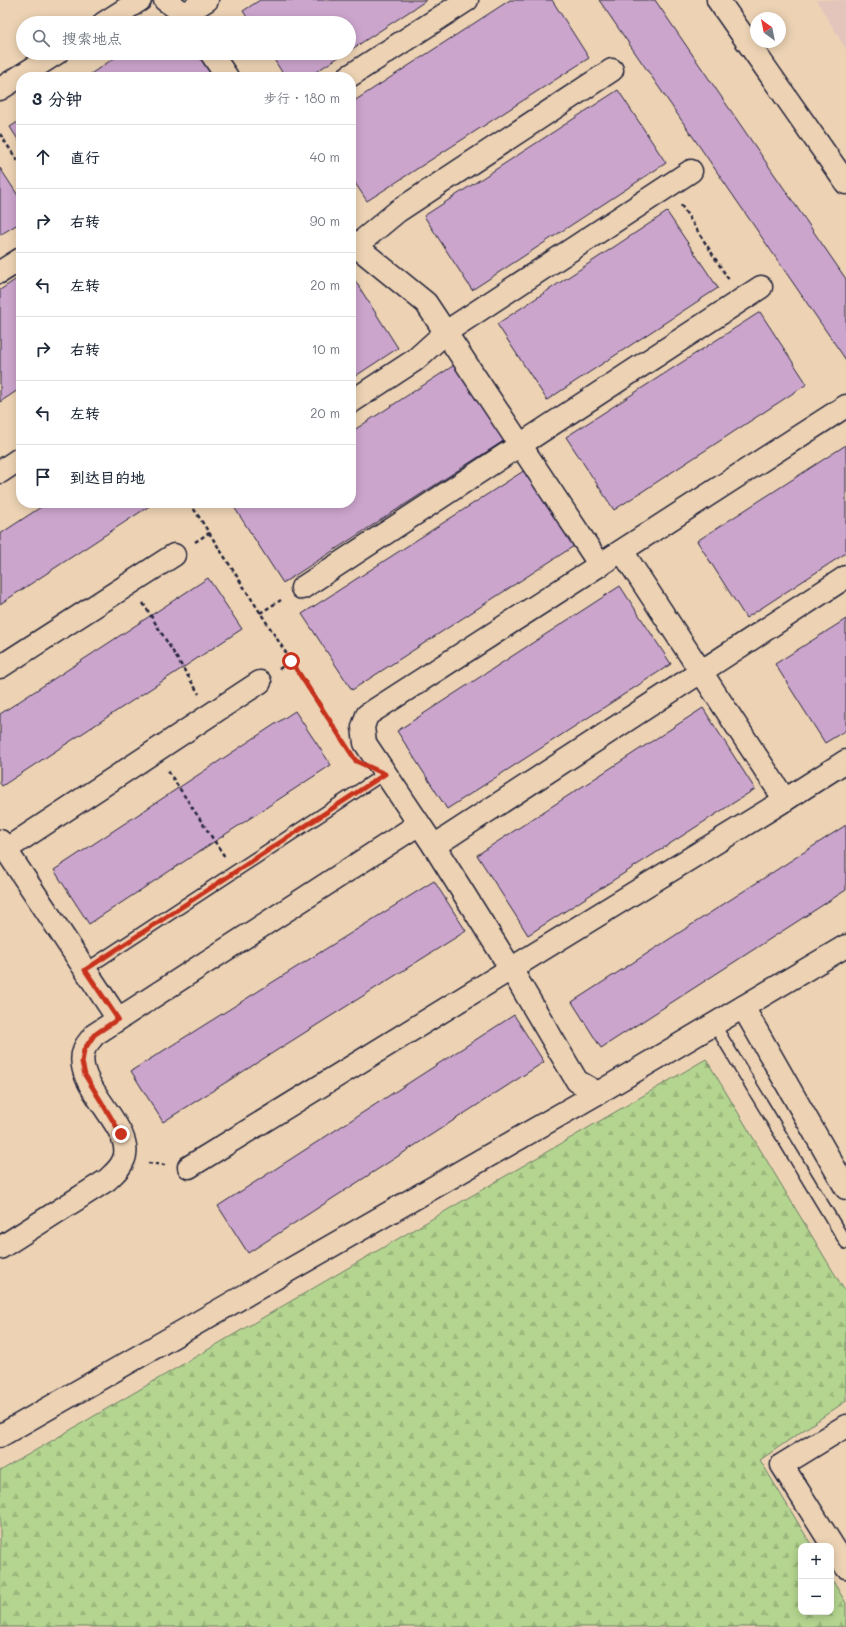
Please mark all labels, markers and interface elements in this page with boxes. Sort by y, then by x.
north arrow [750,12,786,48]
search box [16,16,356,60]
icon: search [30,27,52,49]
text: 搜索地点 [62,28,122,48]
text: 3 分钟 [32,87,82,109]
text: 步行 · 180 m [264,89,340,106]
icon: ahead [32,146,54,168]
text: 直行 [70,147,100,167]
text: 40 m [310,148,340,165]
icon: right [32,210,54,232]
text: 右转 [70,211,100,231]
text: 90 m [310,212,340,229]
icon: left [32,274,54,296]
text: 左转 [70,275,100,295]
text: 20 m [310,276,340,293]
icon: right [32,338,54,360]
text: 右转 [70,339,100,359]
text: 10 m [312,340,340,357]
icon: left [32,402,54,424]
text: 左转 [70,403,100,423]
text: 20 m [310,404,340,421]
icon: arrive [32,466,54,488]
text: 到达目的地 [70,467,145,487]
route start [282,652,300,670]
route end [112,1125,130,1143]
map controls [798,1543,834,1615]
button: + [798,1543,834,1579]
button: − [798,1579,834,1615]

